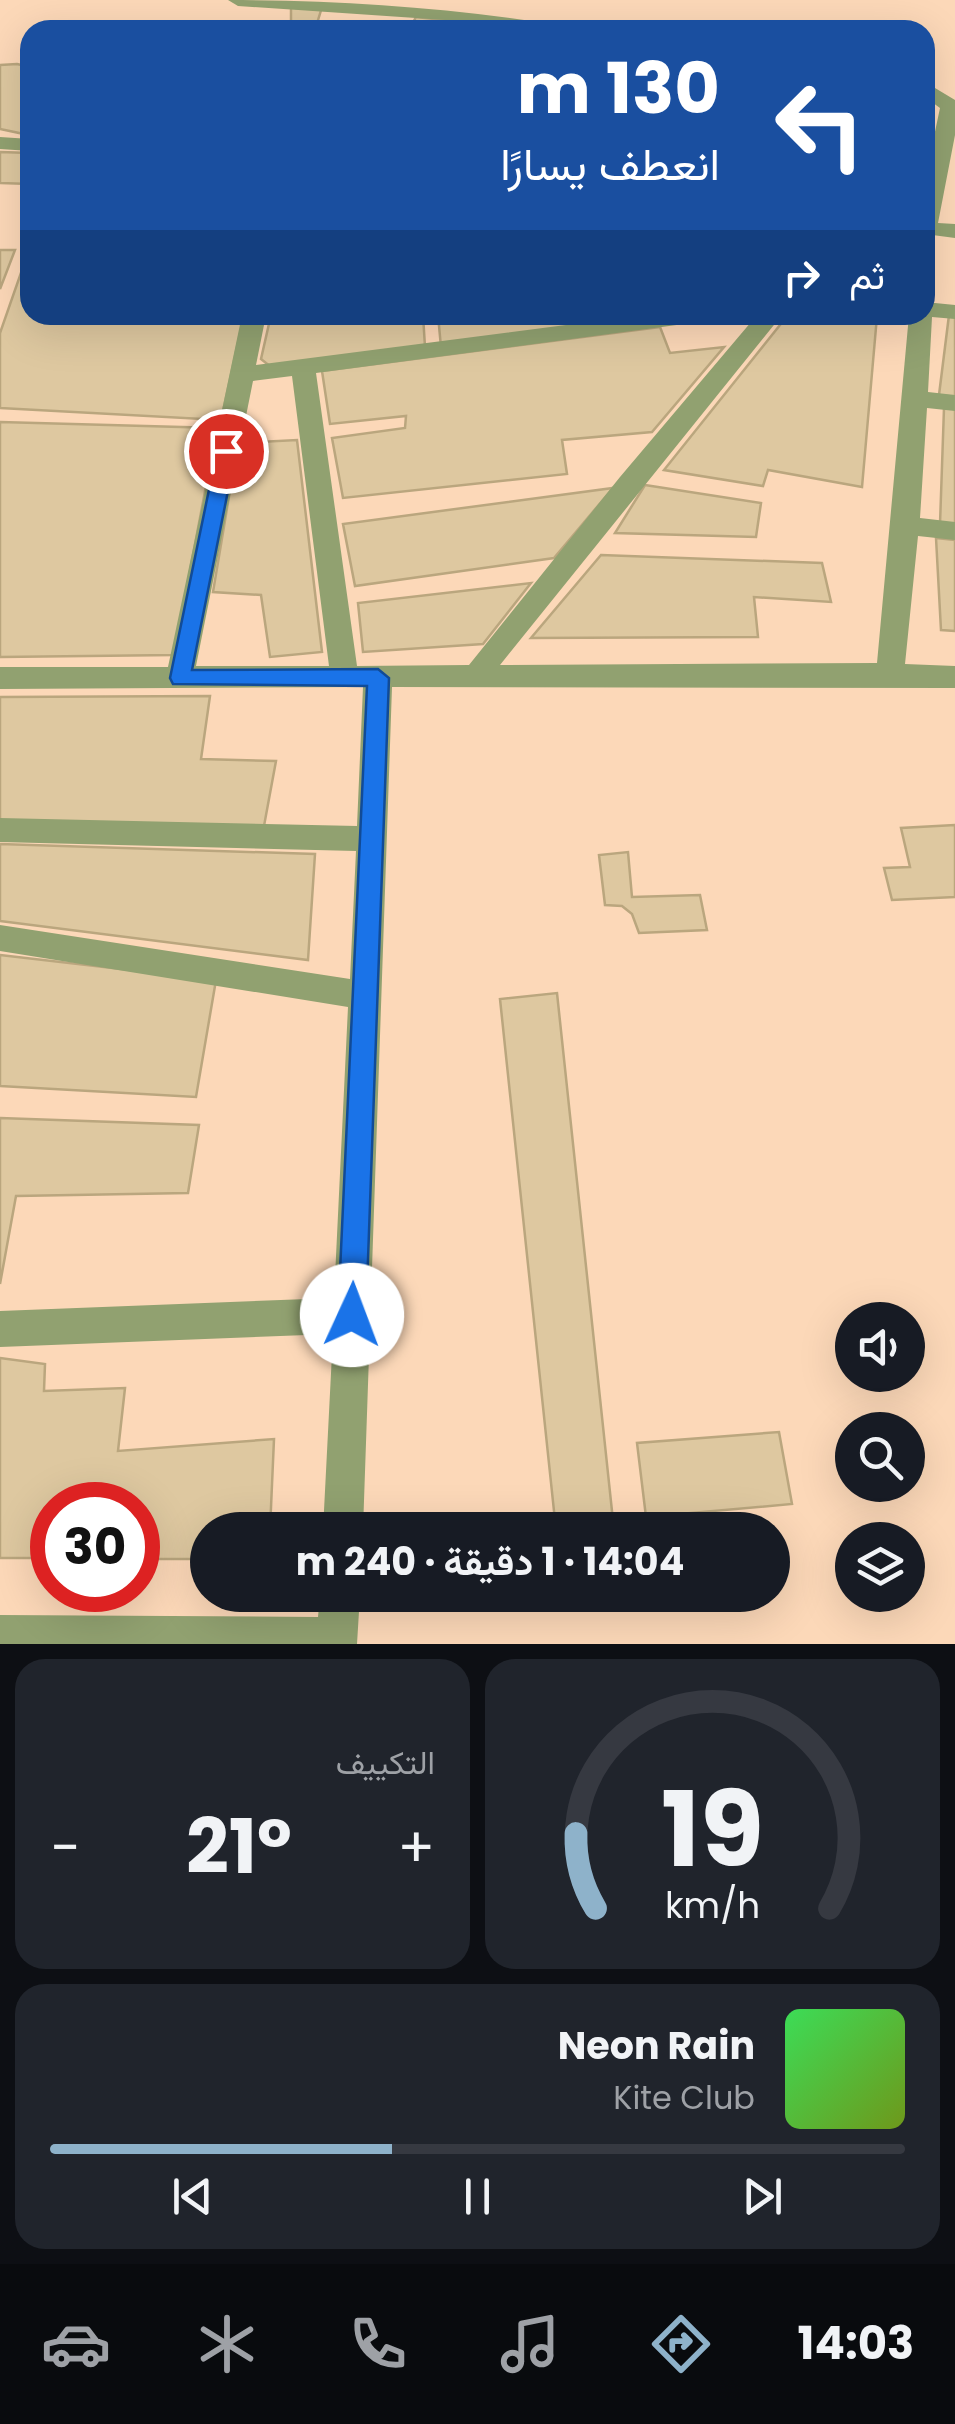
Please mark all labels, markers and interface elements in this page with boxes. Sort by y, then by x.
text: 130 m [517,39,720,138]
icon: left [755,60,885,190]
text: انعطف يسارًا [500,133,720,196]
text: ثم [849,249,885,302]
icon: right [774,250,829,305]
pin [184,409,269,494]
icon: arrive [199,424,254,479]
position arrow [300,1263,404,1367]
map controls [835,1302,925,1612]
button: sound [835,1302,925,1392]
button: search [835,1412,925,1502]
speed limit sign: 30 [30,1482,160,1612]
button: layers [835,1522,925,1612]
text: 14:04 · 1 دقيقة · 240 m [296,1535,684,1588]
text: التكييف [336,1740,435,1785]
text: 19 [661,1757,764,1902]
text: 21° [186,1794,292,1899]
text: − [50,1809,80,1886]
text: + [397,1809,435,1886]
text: km/h [665,1880,760,1931]
text: Neon Rain [558,2019,755,2072]
text: Kite Club [613,2075,755,2120]
icon: previous [165,2169,220,2224]
icon: pause [450,2169,505,2224]
icon: next [735,2169,790,2224]
icon: car [41,2309,111,2379]
icon: climate [192,2309,262,2379]
icon: phone [343,2309,413,2379]
icon: music [495,2309,565,2379]
icon: directions [646,2309,716,2379]
text: 14:03 [798,2312,914,2375]

